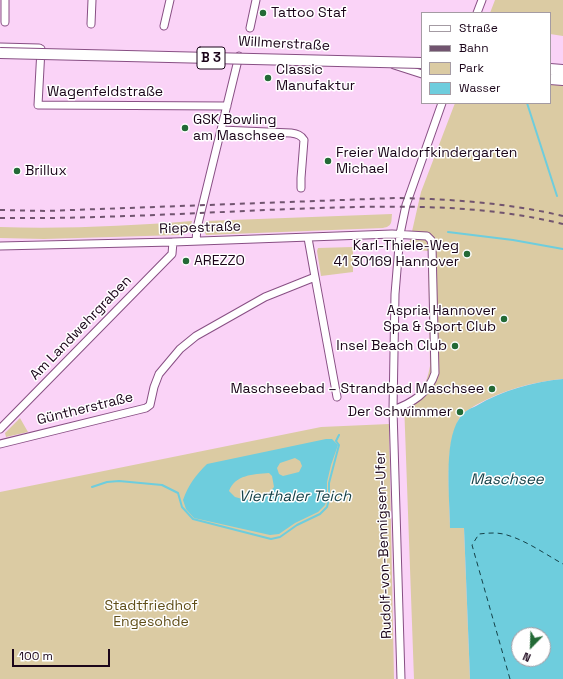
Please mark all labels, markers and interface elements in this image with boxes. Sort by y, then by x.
place label: Tattoo Staf [271,5,347,21]
marker: Tattoo Staf [258,8,268,18]
legend [421,12,551,104]
text: Straße [459,20,498,36]
street label: Willmerstraße [238,33,330,55]
text: Bahn [459,40,489,56]
road number: B 3 [197,47,225,69]
text: Park [459,60,484,76]
place label: Classic Manufaktur [276,62,355,94]
marker: Classic Manufaktur [263,73,273,83]
text: Wasser [459,80,501,96]
street label: Wagenfeldstraße [47,84,163,100]
place label: GSK Bowling am Maschsee [193,112,285,144]
marker: GSK Bowling am Maschsee [180,123,190,133]
place label: Freier Waldorfkindergarten Michael [336,145,517,178]
marker: Freier Waldorfkindergarten Michael [323,156,333,166]
place label: Brillux [25,163,67,179]
marker: Brillux [12,166,22,176]
street label: Riepestraße [159,218,241,238]
place label: Karl-Thiele-Weg 41 30169 Hannover [334,238,459,270]
marker: Karl-Thiele-Weg 41 30169 Hannover [462,249,472,259]
place label: AREZZO [194,253,245,269]
marker: AREZZO [181,256,191,266]
street label: Am Landwehrgraben [27,272,135,384]
place label: Aspria Hannover Spa & Sport Club [383,303,496,336]
marker: Aspria Hannover Spa & Sport Club [499,314,509,324]
place label: Insel Beach Club [336,338,447,354]
marker: Insel Beach Club [450,341,460,351]
place label: Maschseebad – Strandbad Maschsee [230,381,484,397]
marker: Maschseebad – Strandbad Maschsee [487,384,497,394]
street label: Güntherstraße [35,389,135,429]
place label: Der Schwimmer [348,404,452,420]
marker: Der Schwimmer [455,407,465,417]
street label: Rudolf-von-Bennigsen-Ufer [372,451,396,639]
water label: Maschsee [470,471,544,489]
water label: Vierthaler Teich [239,488,351,506]
park label: Stadtfriedhof Engesohde [104,598,198,630]
north arrow [511,627,551,667]
scale bar [14,641,112,667]
text: 100 m [19,648,53,664]
text: N [521,649,533,665]

